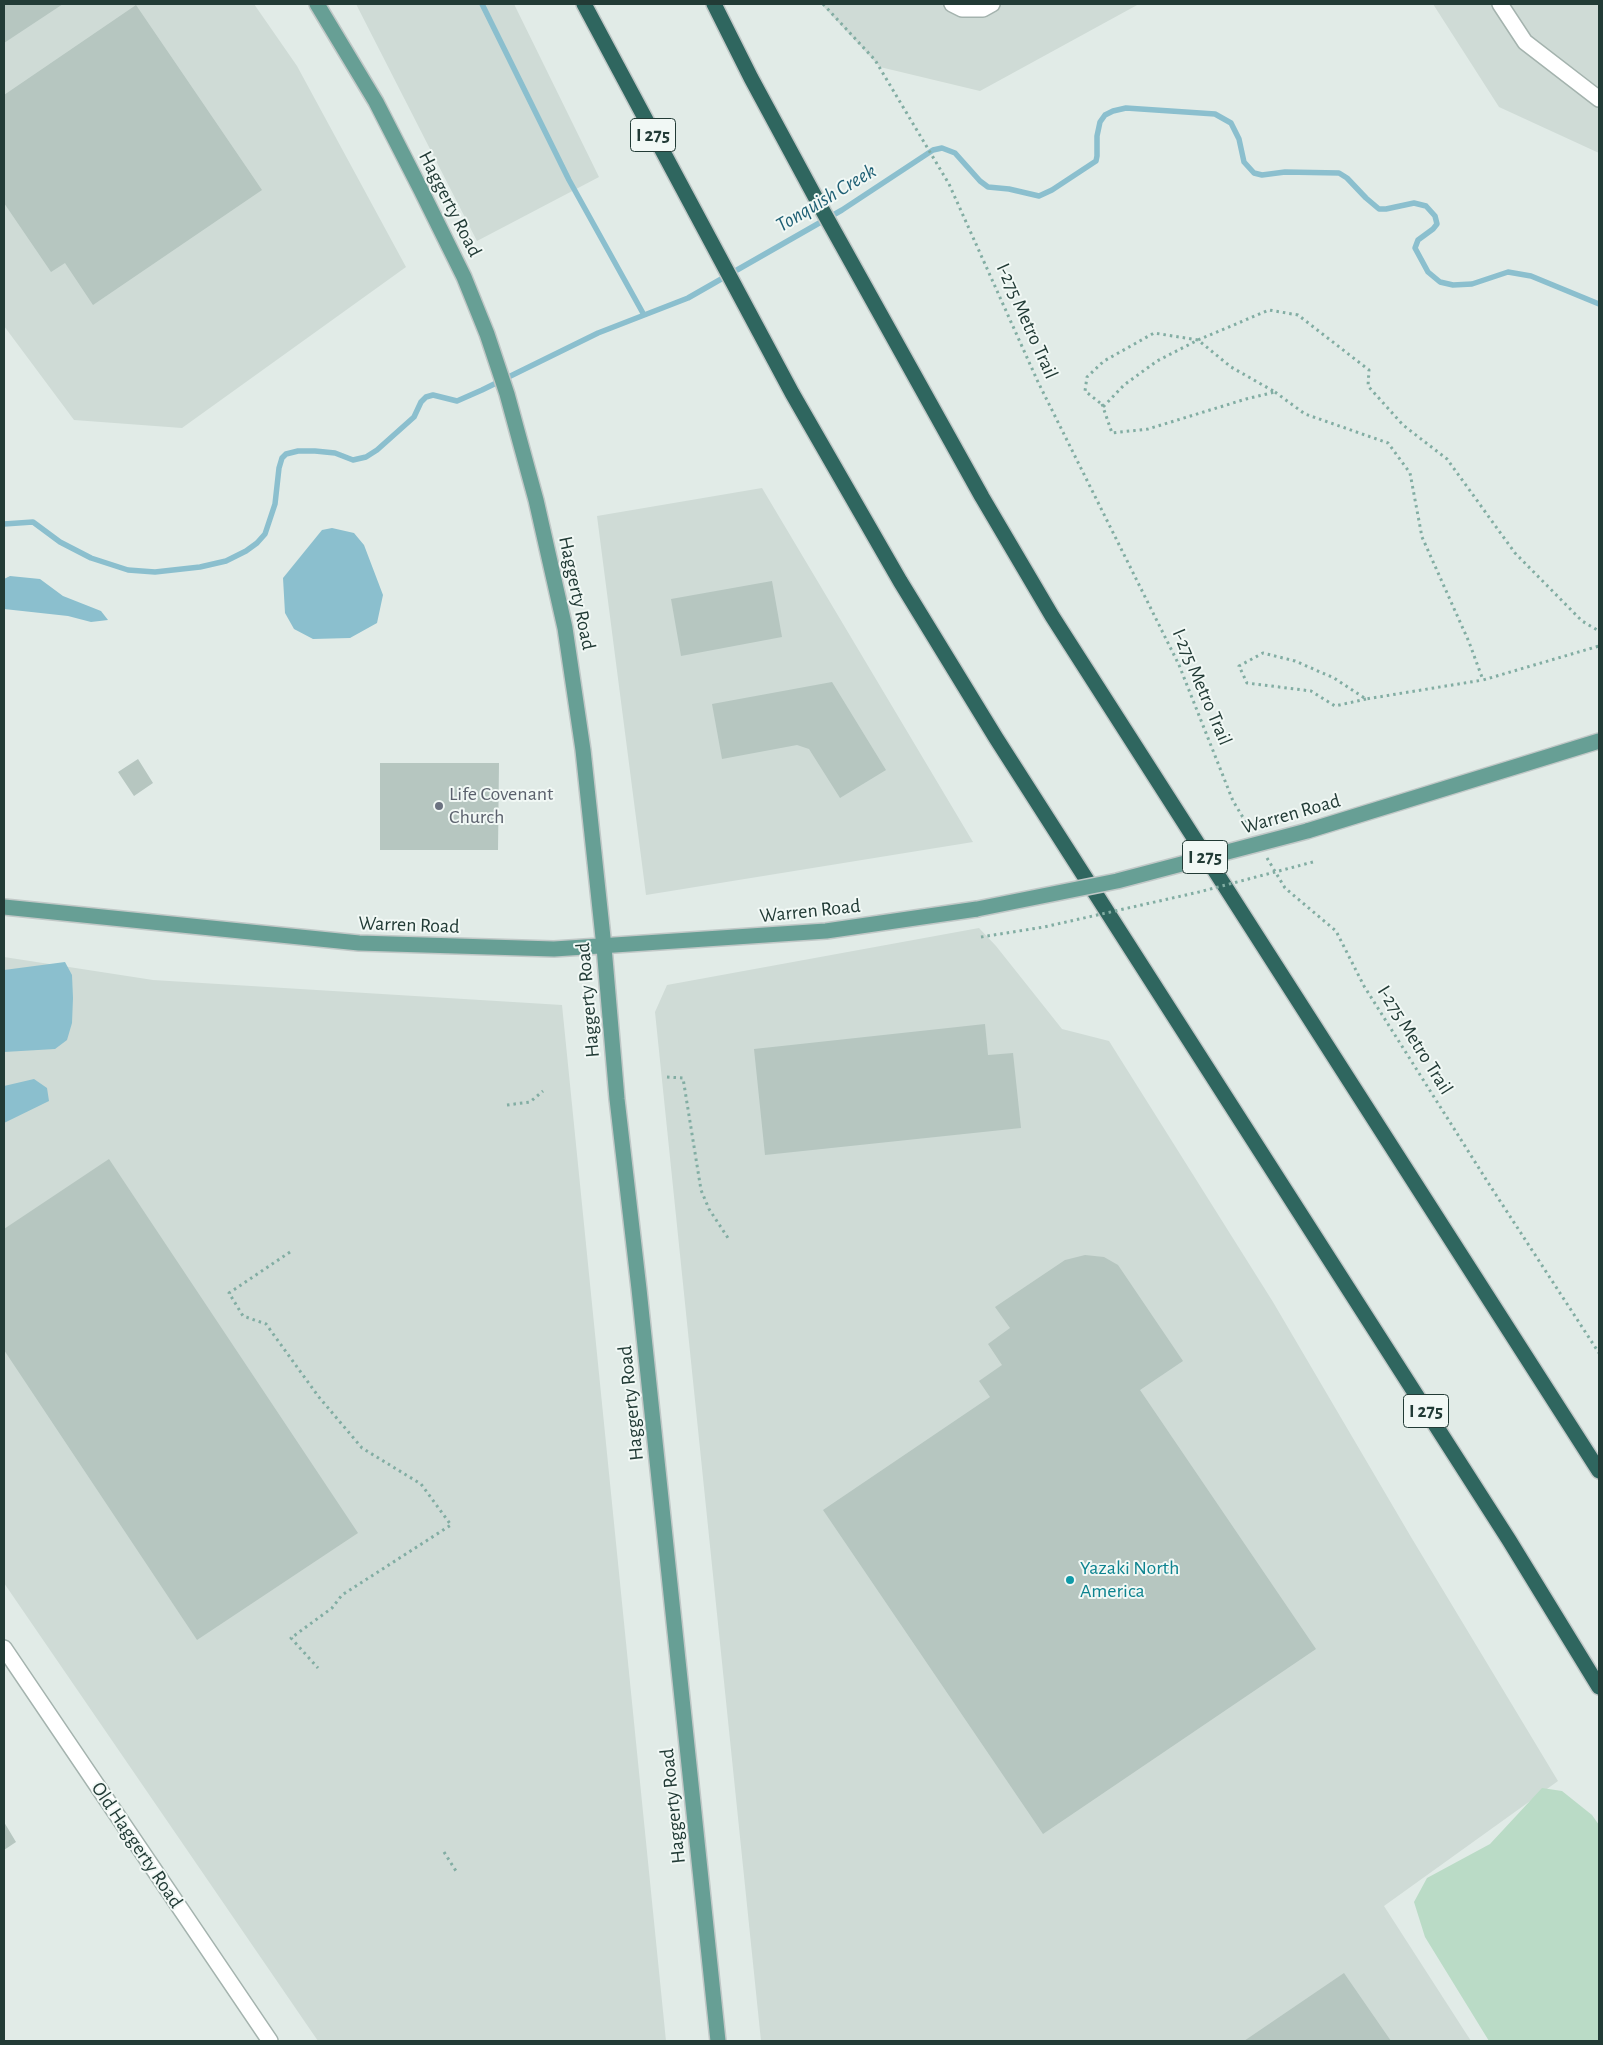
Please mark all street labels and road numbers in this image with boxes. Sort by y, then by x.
road number: I 275 [630,118,676,152]
street label: Haggerty Road [413,147,487,261]
street label: I-275 Metro Trail [991,259,1063,383]
street label: Haggerty Road [553,534,601,652]
street label: I-275 Metro Trail [1167,625,1237,749]
street label: Warren Road [1239,788,1343,840]
road number: I 275 [1182,840,1228,874]
street label: Warren Road [758,894,862,928]
street label: Warren Road [358,911,460,939]
street label: Haggerty Road [571,941,605,1059]
street label: I-275 Metro Trail [1372,981,1458,1099]
street label: Haggerty Road [613,1344,649,1462]
road number: I 275 [1404,1394,1448,1428]
street label: Haggerty Road [655,1747,691,1865]
street label: Old Haggerty Road [86,1777,188,1913]

